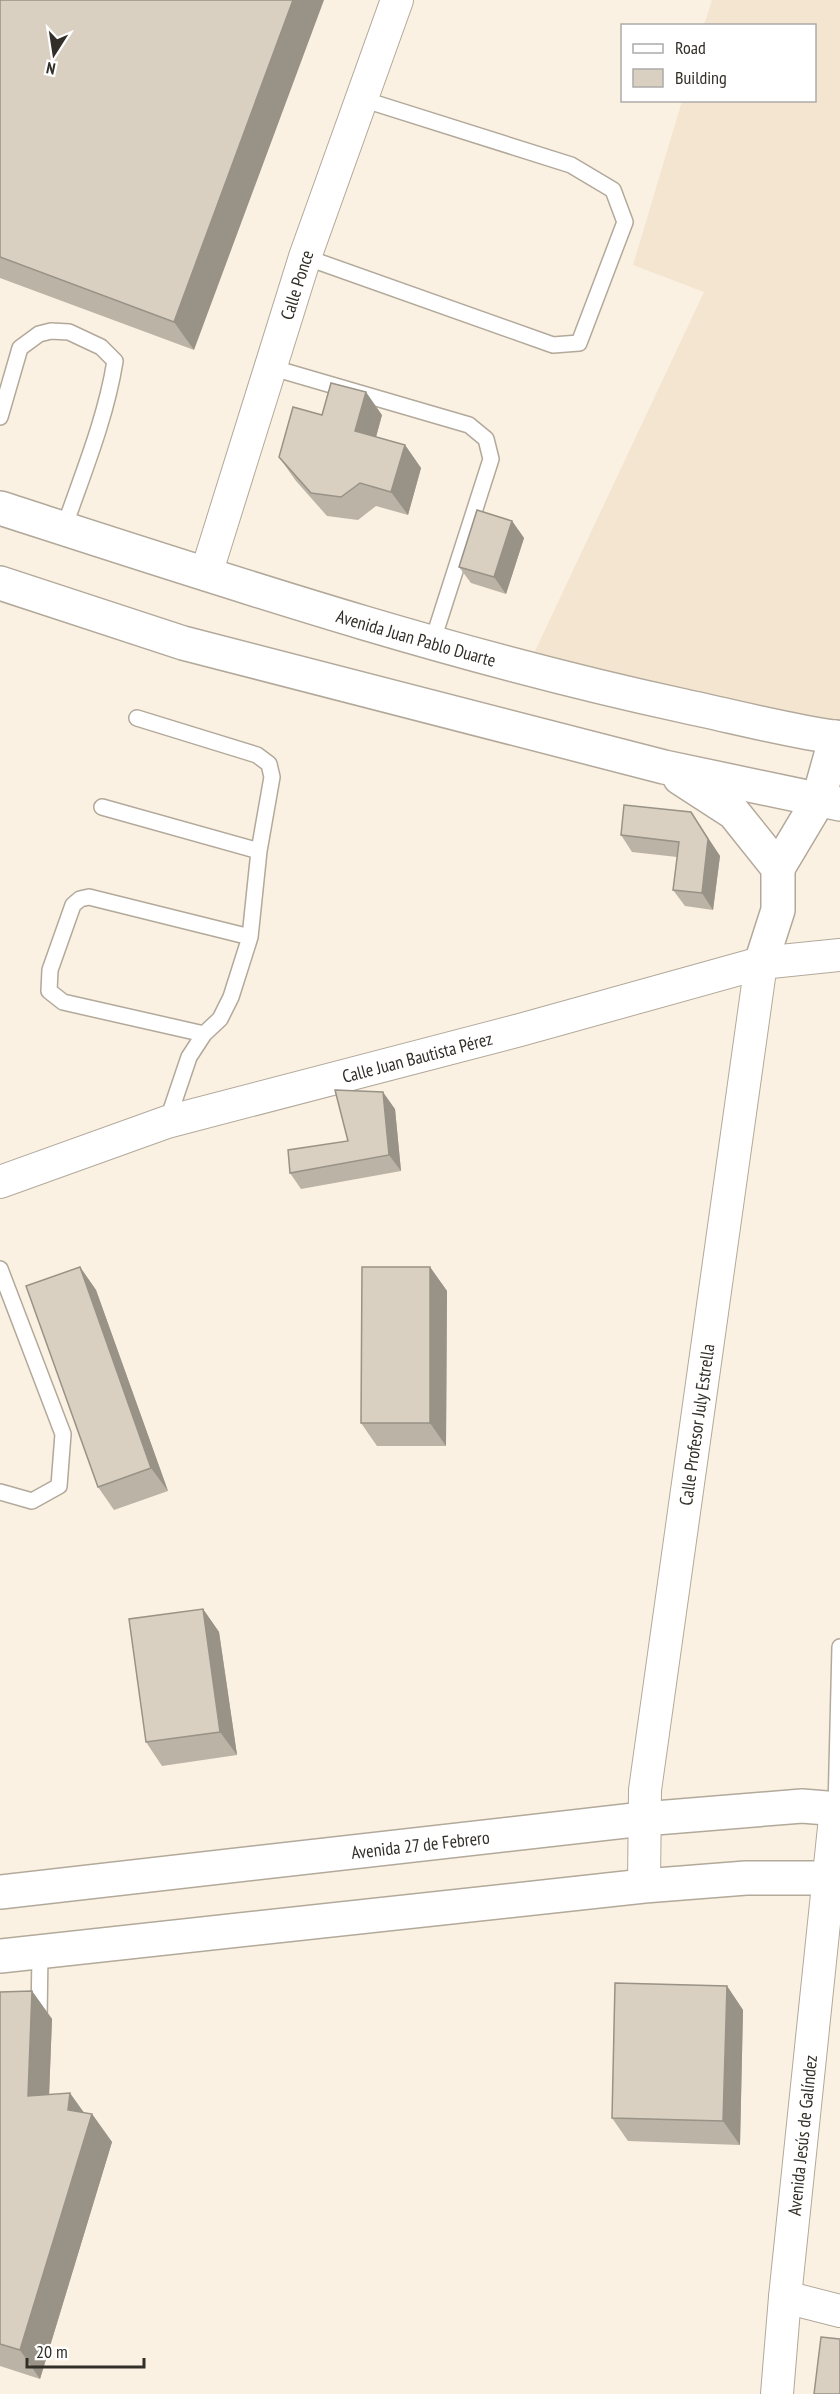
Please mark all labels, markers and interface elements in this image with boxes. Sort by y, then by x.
north arrow [24,24,84,84]
legend [621,24,816,102]
text: Road [675,36,706,59]
text: N [45,58,57,79]
text: Building [675,66,727,89]
street label: Calle Ponce [275,247,318,322]
street label: Avenida Juan Pablo Duarte [334,604,498,671]
street label: Calle Juan Bautista Pérez [340,1026,495,1087]
street label: Calle Profesor July Estrella [674,1342,719,1507]
street label: Avenida 27 de Febrero [350,1825,491,1864]
street label: Avenida Jesús de Galíndez [782,2054,822,2217]
scale bar [27,2331,144,2369]
text: 20 m [36,2340,68,2363]

